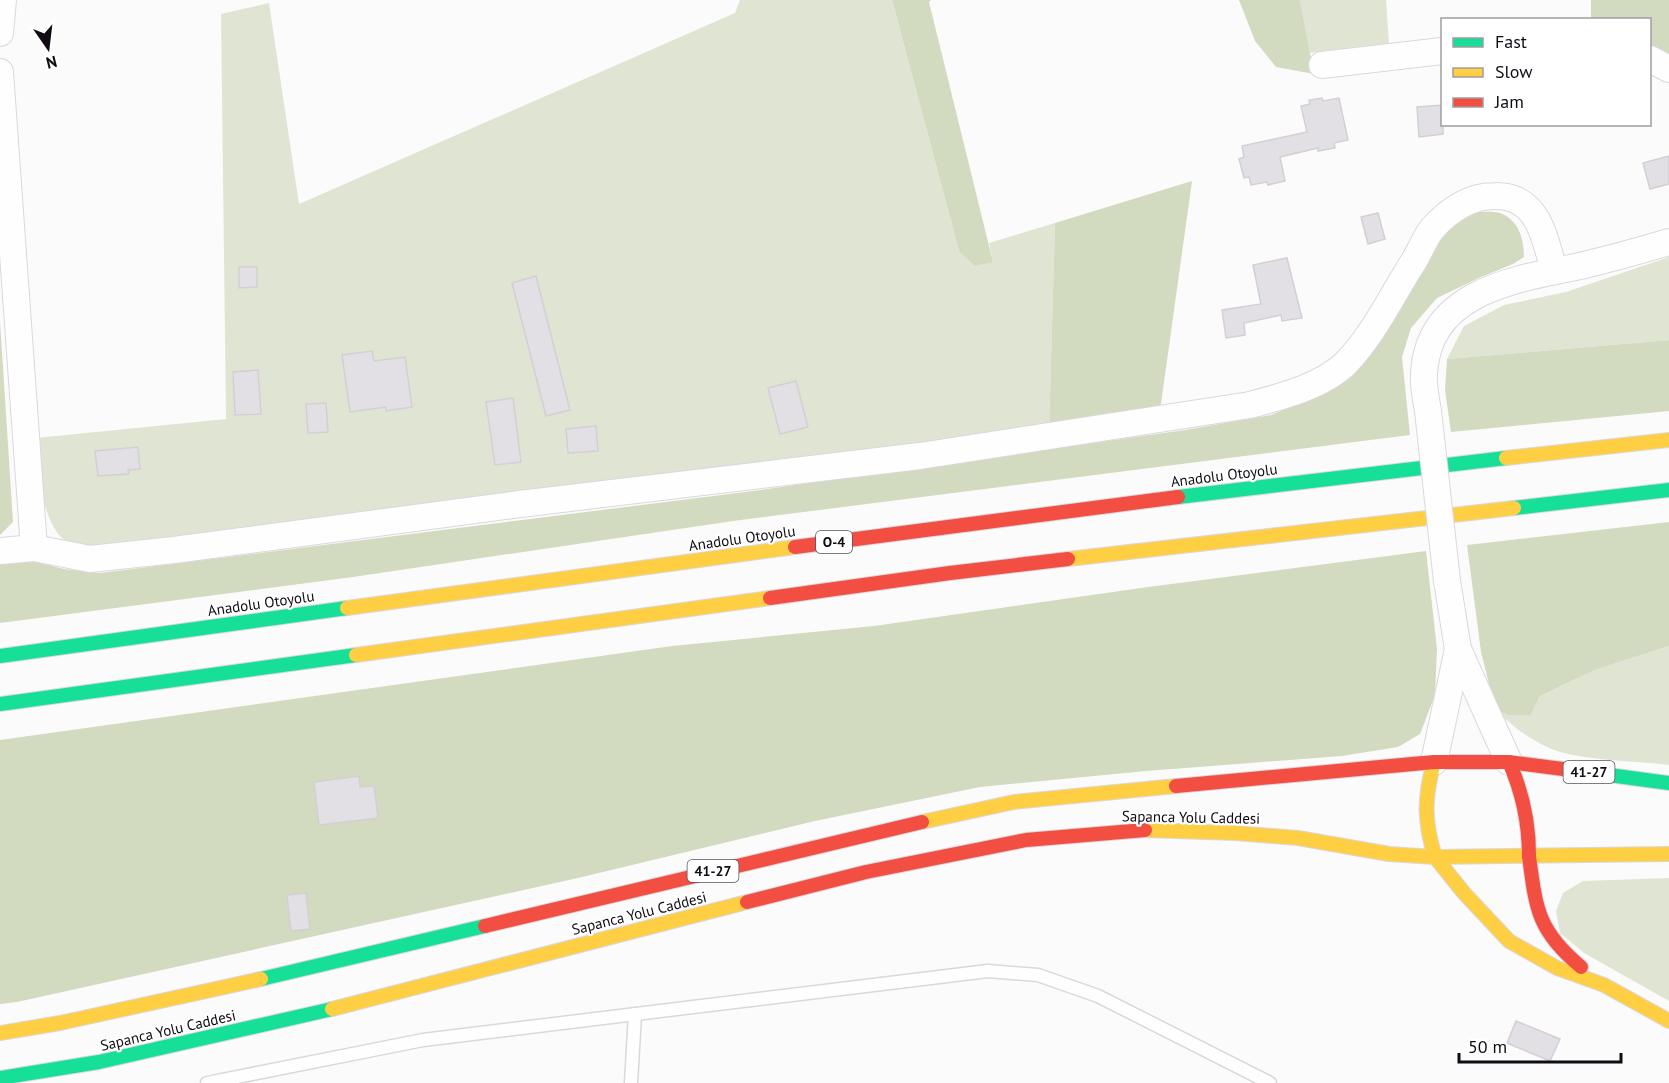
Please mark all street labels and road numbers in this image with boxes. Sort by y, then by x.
street label: Anadolu Otoyolu [1170,459,1278,491]
street label: Anadolu Otoyolu [688,521,796,555]
road number: O-4 [816,531,852,553]
street label: Anadolu Otoyolu [207,586,315,620]
road number: 41-27 [1564,761,1614,783]
street label: Sapanca Yolu Caddesi [1122,806,1260,828]
road number: 41-27 [688,860,738,882]
street label: Sapanca Yolu Caddesi [570,887,708,939]
street label: Sapanca Yolu Caddesi [98,1005,238,1055]

